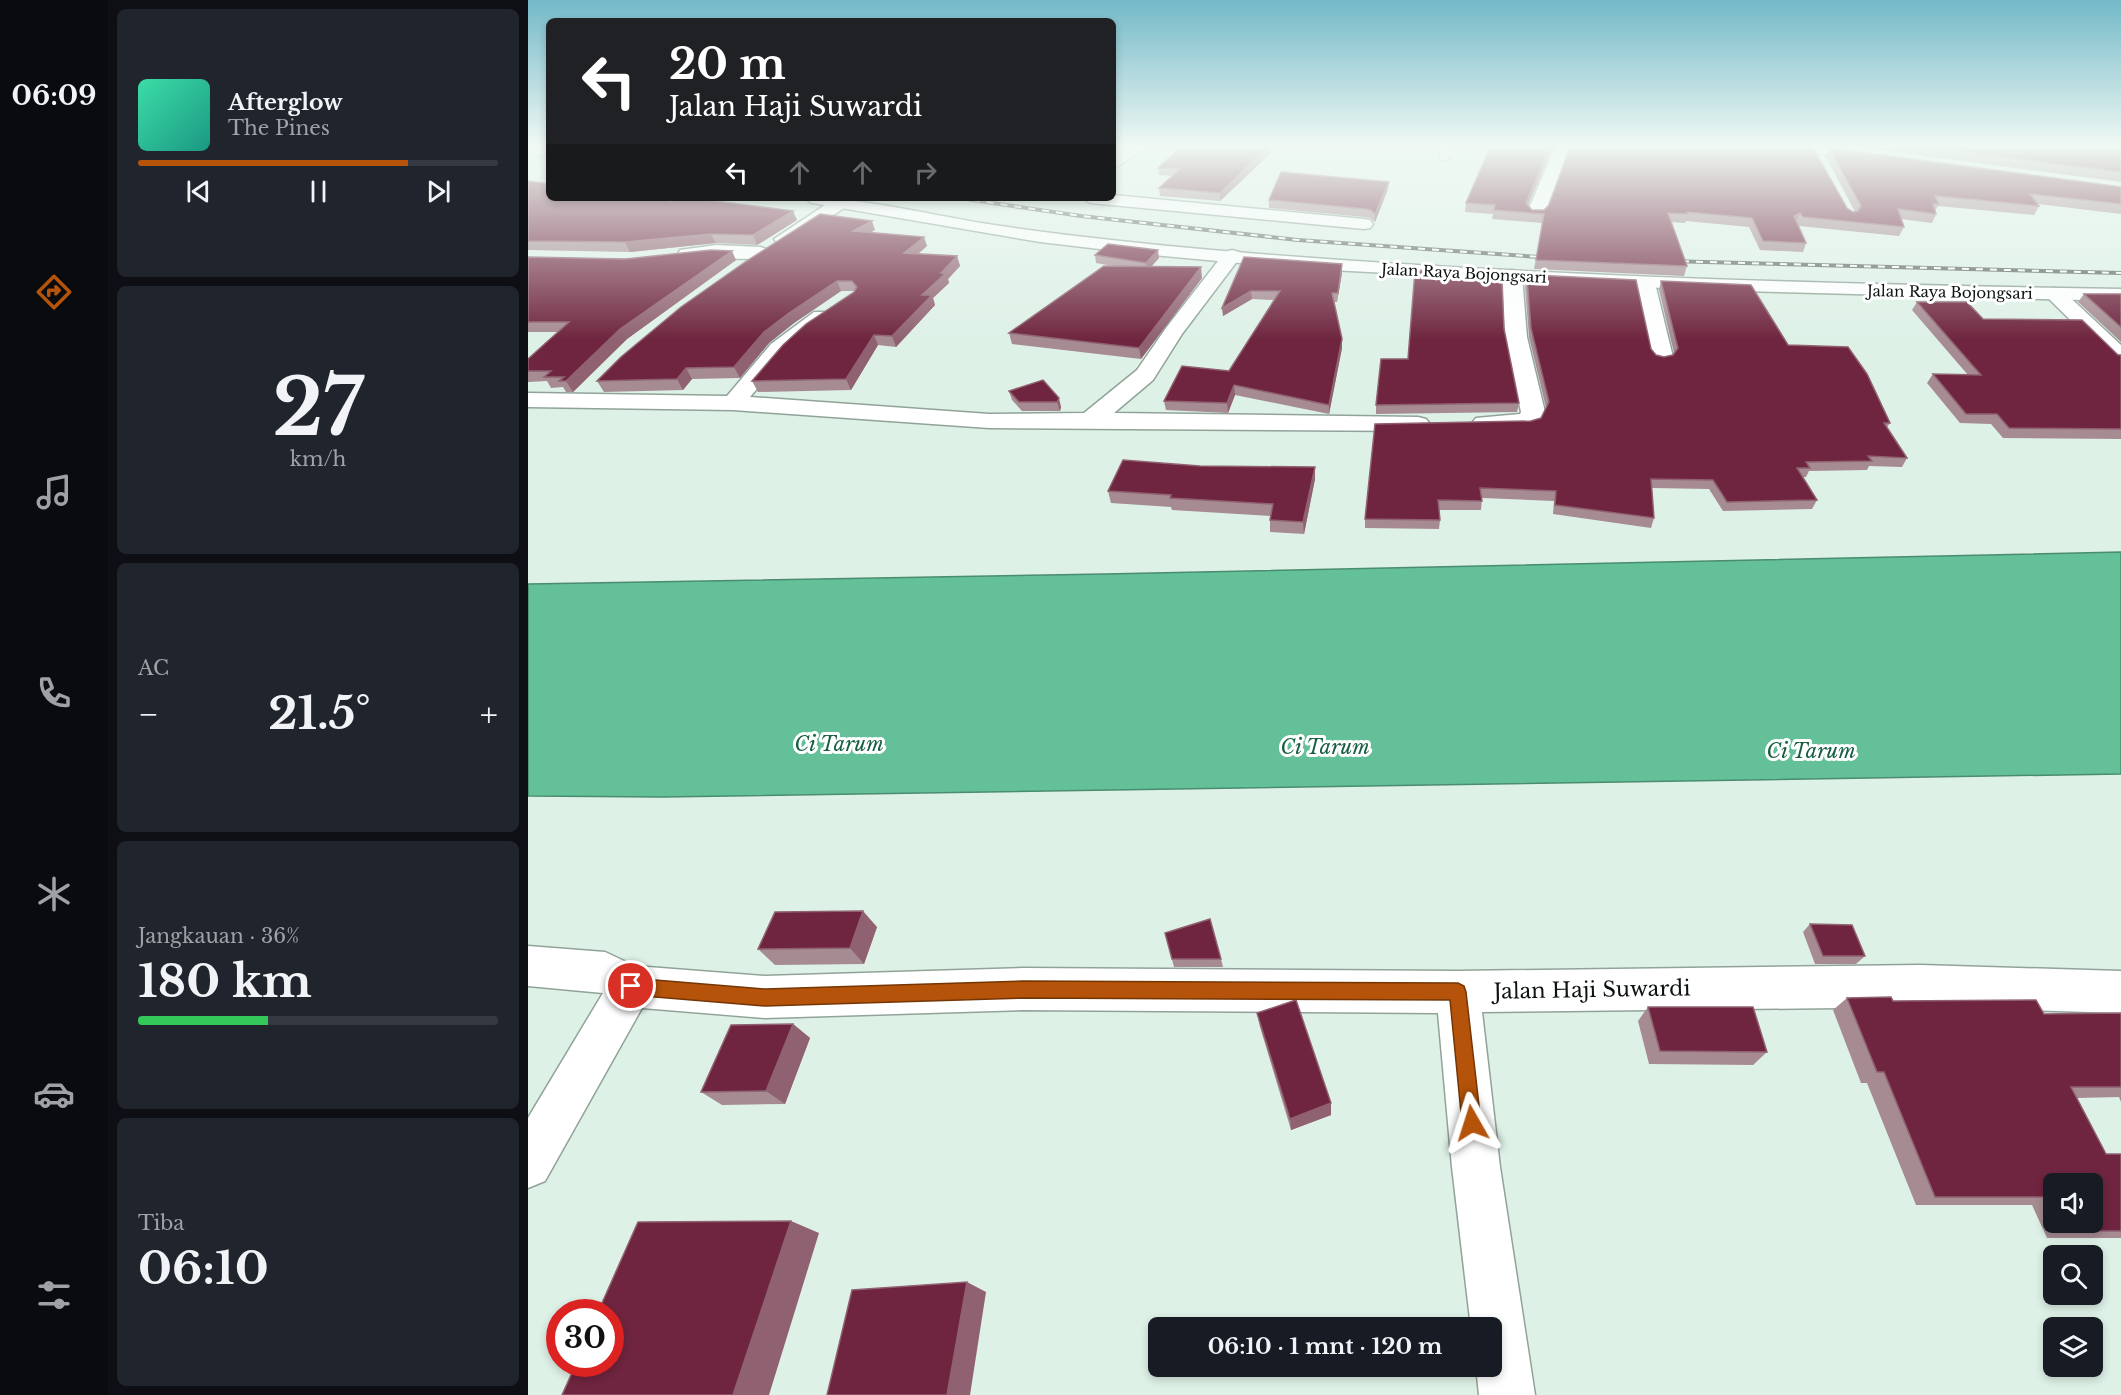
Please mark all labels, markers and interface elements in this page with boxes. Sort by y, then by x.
text: 20 m [669,38,786,90]
icon: left [570,42,648,120]
text: 06:09 [12,79,96,112]
text: Afterglow [228,89,343,116]
text: Jalan Haji Suwardi [669,90,922,123]
text: The Pines [228,116,330,140]
icon: left [720,156,753,189]
icon: ahead [783,156,816,189]
icon: ahead [846,156,879,189]
icon: right [909,156,942,189]
icon: previous [182,175,215,208]
icon: pause [302,175,335,208]
icon: next [422,175,455,208]
street label: Jalan Raya Bojongsari [1379,259,1547,287]
icon: directions [33,271,75,313]
street label: Jalan Raya Bojongsari [1865,281,2033,303]
text: 27 [272,359,364,456]
text: km/h [290,447,346,471]
icon: music [33,471,75,513]
text: AC [138,656,169,680]
icon: phone [33,672,75,714]
text: 21.5° [268,685,371,741]
text: − [138,694,159,735]
text: + [480,694,498,735]
water label: Ci Tarum [794,732,884,756]
water label: Ci Tarum [1280,735,1370,759]
water label: Ci Tarum [1766,739,1856,763]
icon: climate [33,873,75,915]
text: Jangkauan · 36% [138,924,300,948]
text: 180 km [138,953,312,1009]
pin [605,960,656,1011]
icon: arrive [614,969,647,1002]
street label: Jalan Haji Suwardi [1490,975,1691,1005]
icon: car [33,1073,75,1115]
position arrow [1440,1091,1504,1155]
map controls [2043,1173,2103,1377]
button: sound [2043,1173,2103,1233]
text: Tiba [138,1211,184,1235]
text: 06:10 [138,1240,269,1296]
button: search [2043,1245,2103,1305]
icon: filters [33,1274,75,1316]
speed limit sign: 30 [546,1299,624,1377]
button: layers [2043,1317,2103,1377]
text: 06:10 · 1 mnt · 120 m [1208,1333,1442,1360]

